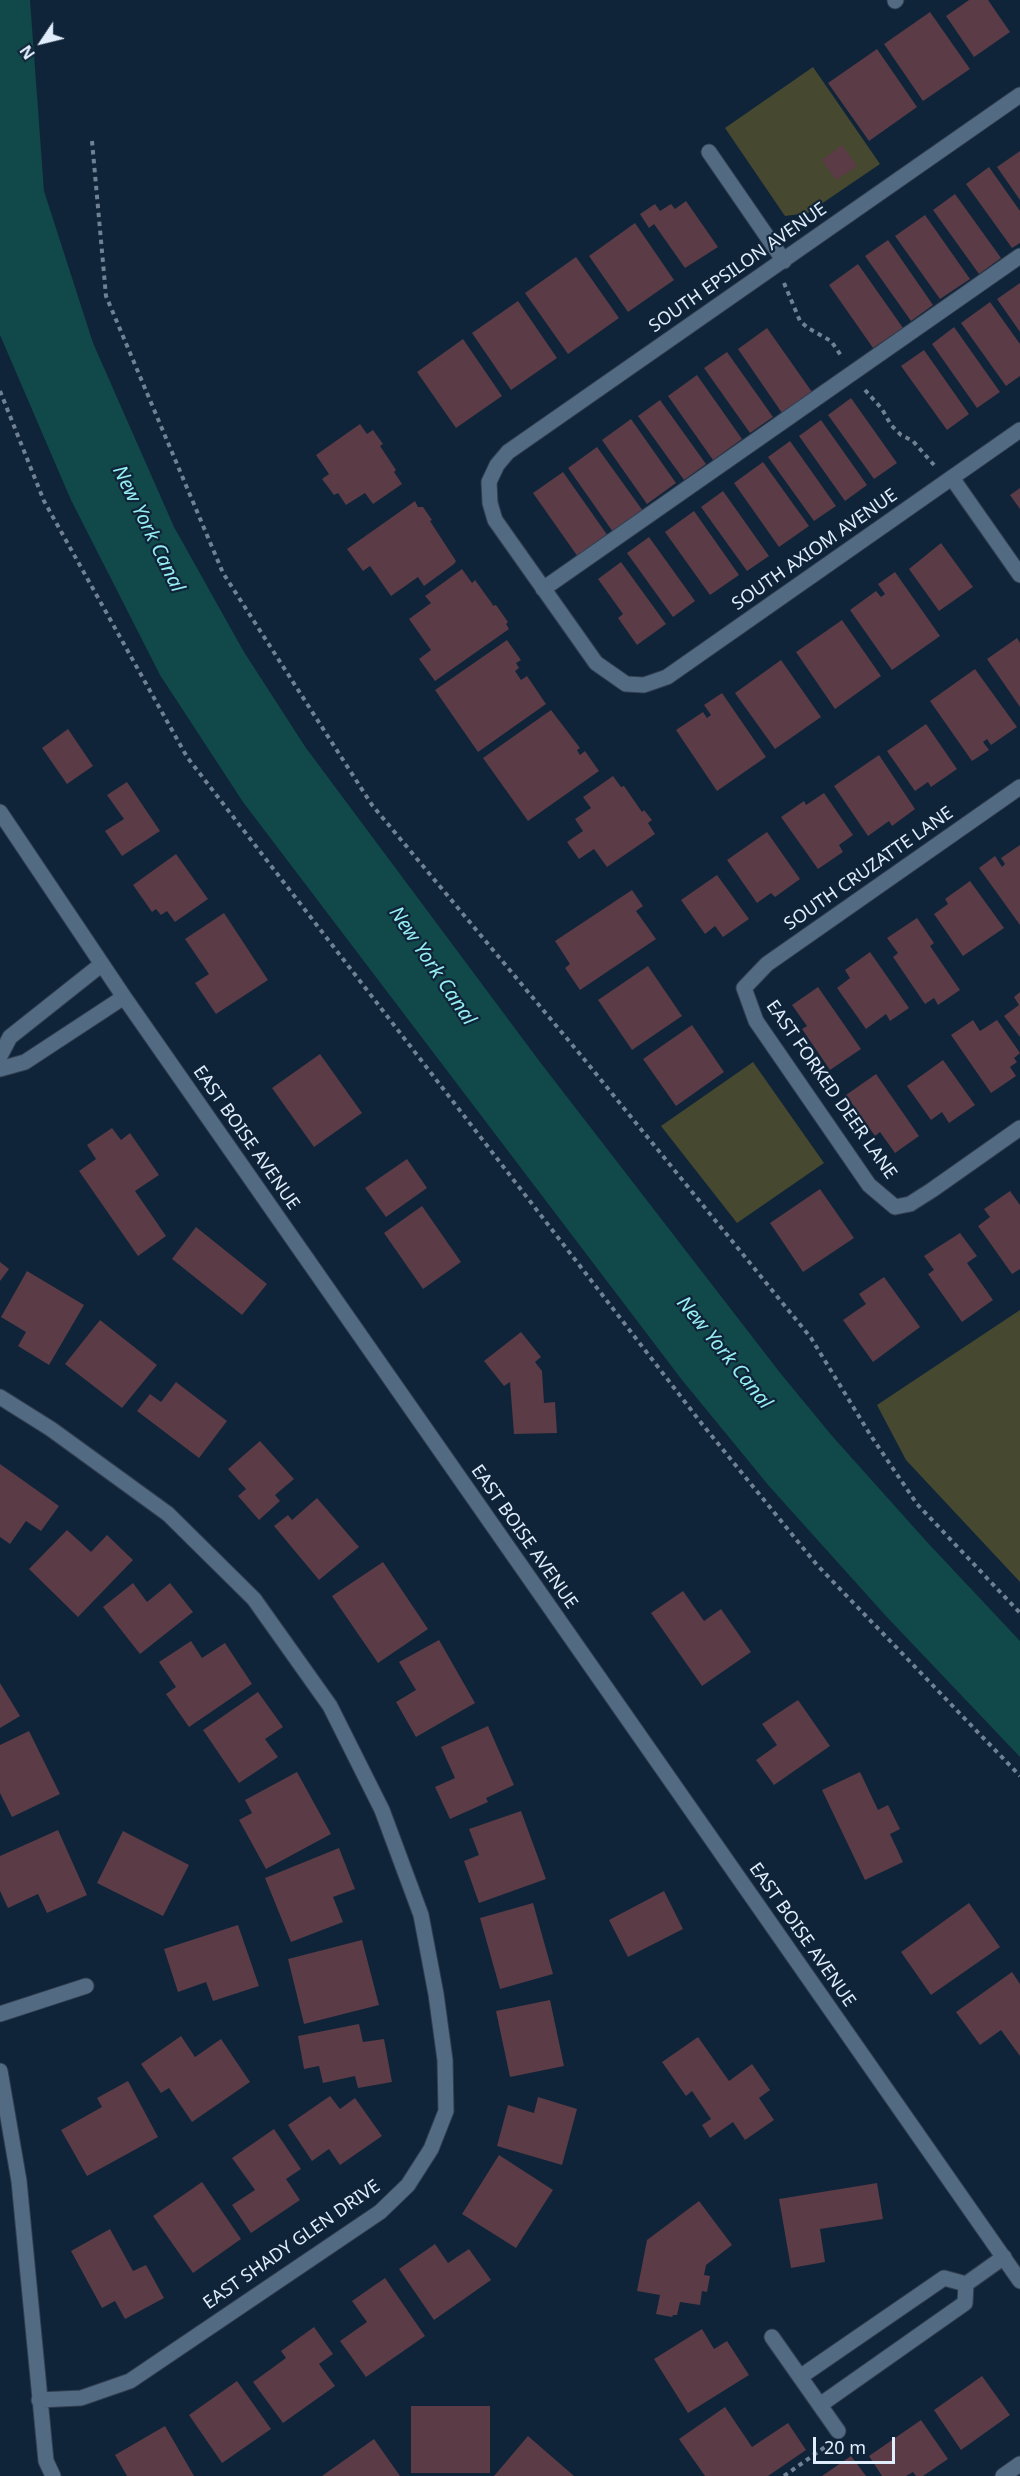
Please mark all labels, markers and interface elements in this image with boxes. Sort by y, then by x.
north arrow [12,12,72,72]
text: N [15,41,40,64]
street label: SOUTH EPSILON AVENUE [645,198,831,338]
water label: New York Canal [107,462,189,596]
street label: SOUTH AXIOM AVENUE [728,485,902,615]
street label: SOUTH CRUZATTE LANE [780,802,958,936]
water label: New York Canal [383,902,481,1030]
street label: EAST FORKED DEER LANE [761,996,901,1184]
street label: EAST BOISE AVENUE [188,1062,304,1214]
water label: New York Canal [671,1292,777,1414]
street label: EAST BOISE AVENUE [466,1461,582,1613]
street label: EAST BOISE AVENUE [744,1859,860,2011]
street label: EAST SHADY GLEN DRIVE [199,2176,385,2314]
scale bar [816,2425,898,2463]
text: 20 m [824,2435,866,2459]

